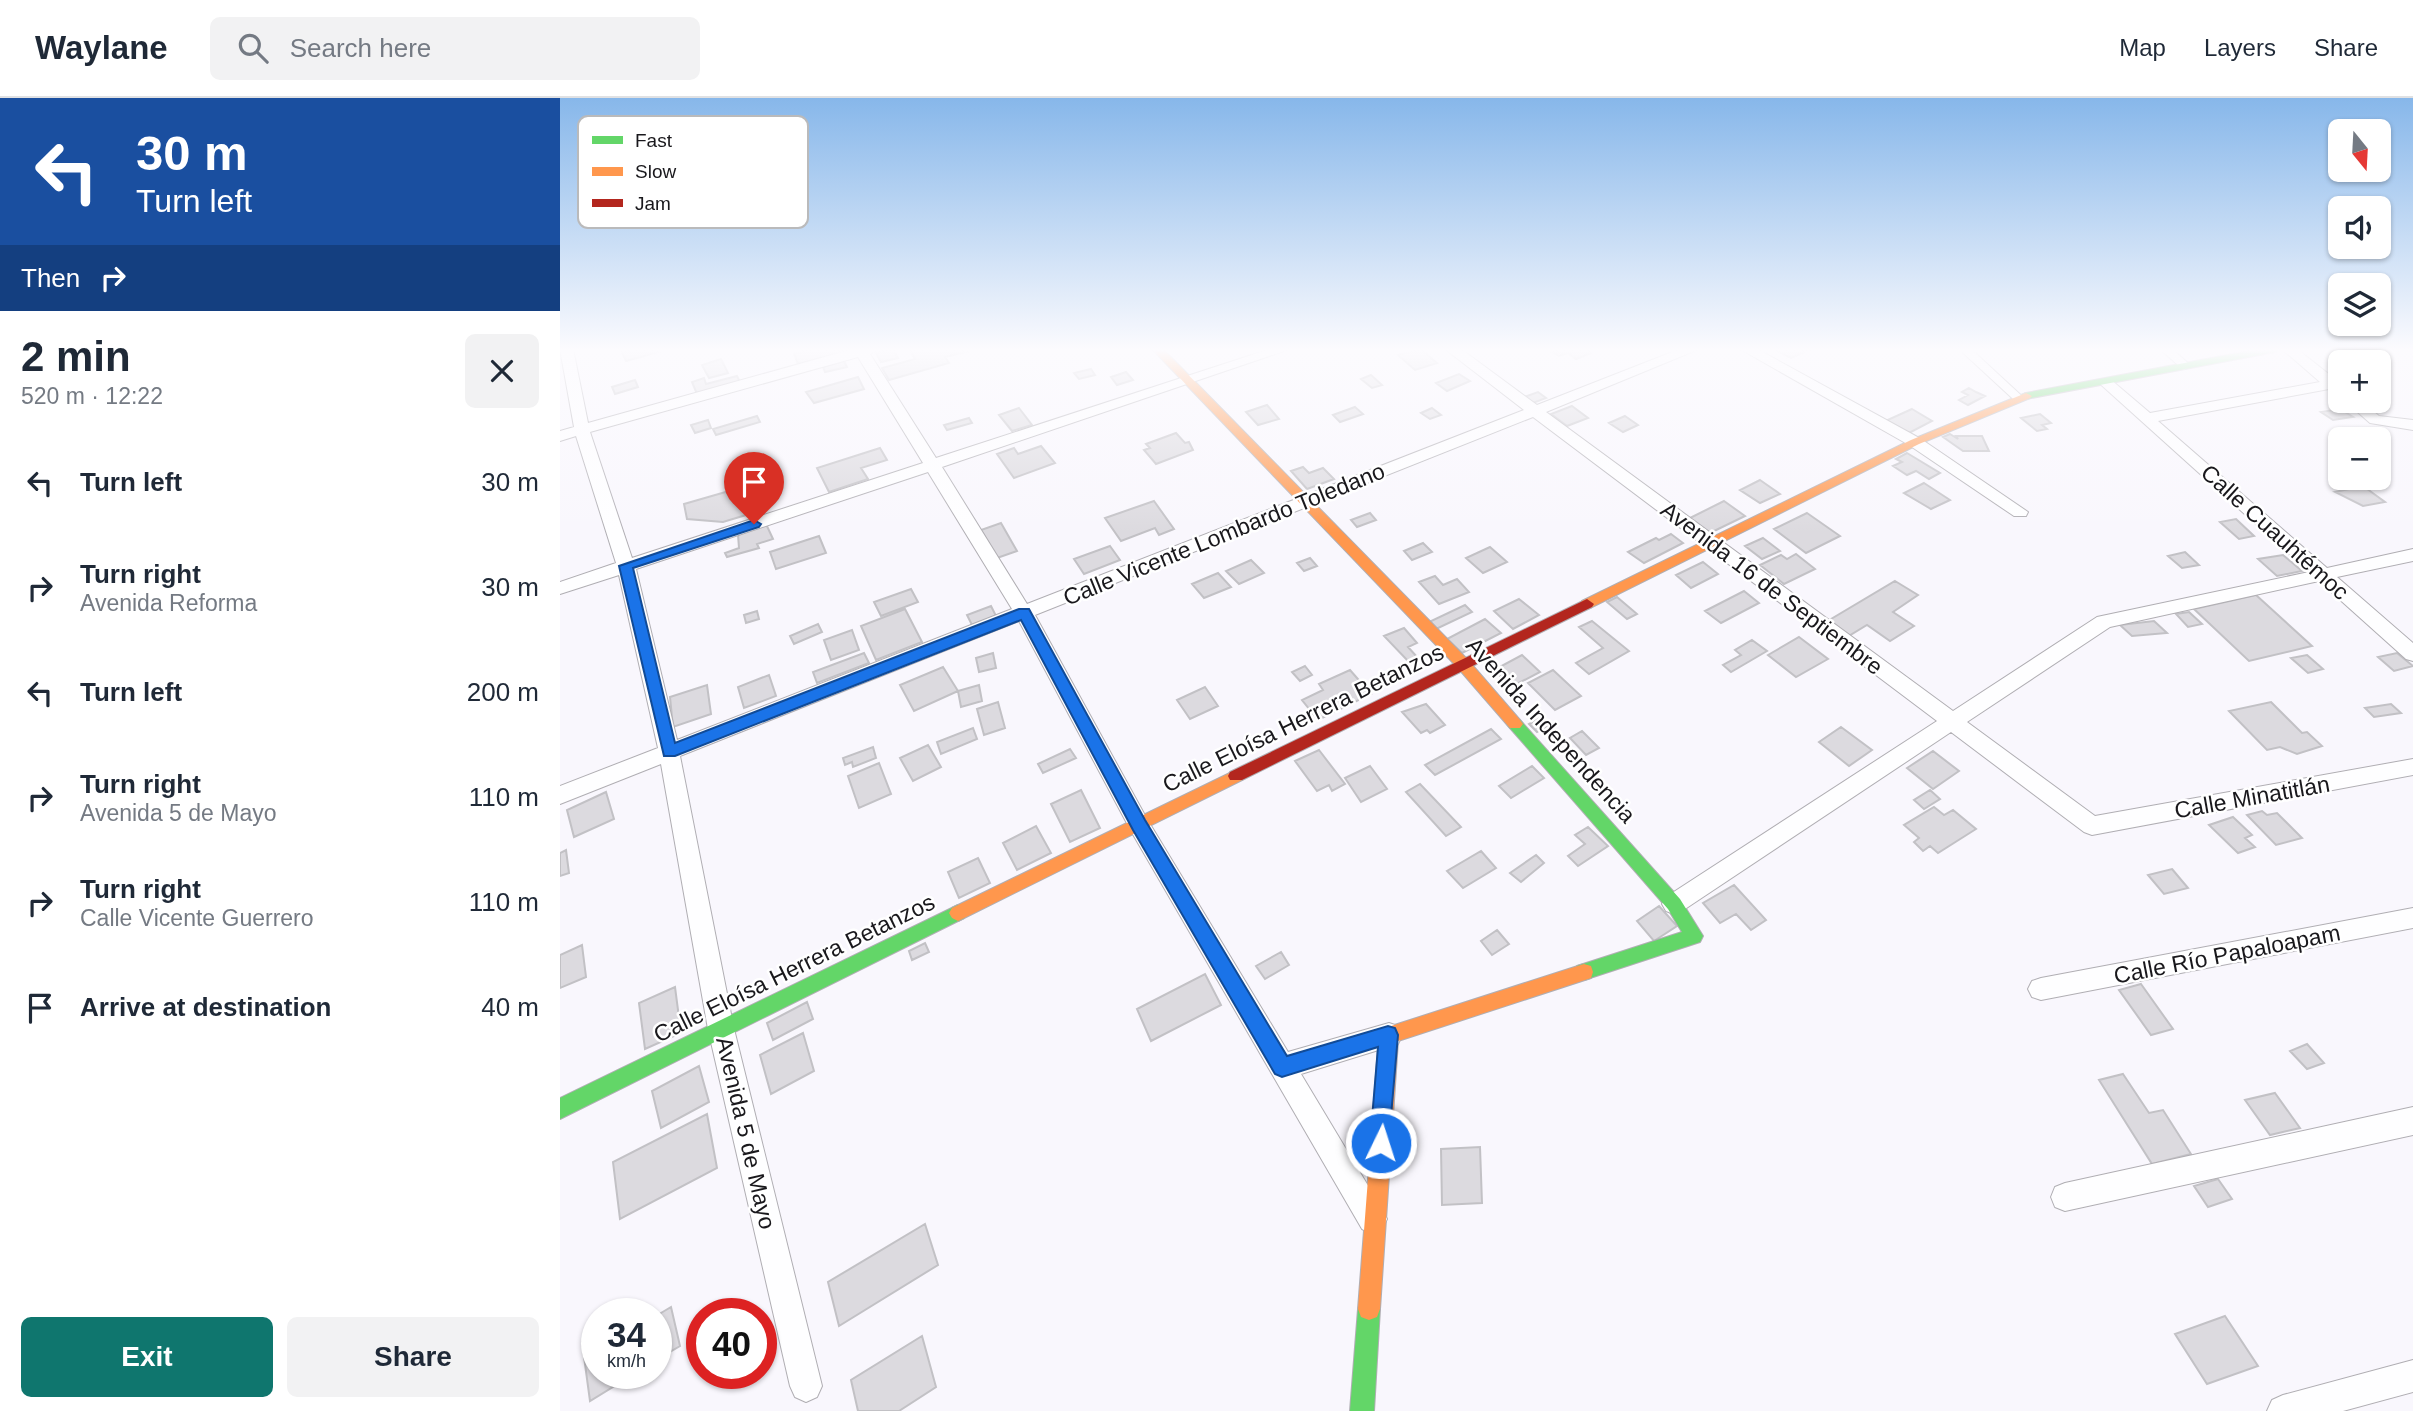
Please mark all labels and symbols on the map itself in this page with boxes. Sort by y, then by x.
legend [578,116,808,228]
north arrow [2328,119,2390,182]
text: Fast [635,130,673,151]
text: Slow [635,161,676,182]
text: Jam [635,193,671,214]
pin [724,452,784,524]
street label: Calle Vicente Lombardo Toledano [1059,457,1389,611]
street label: Calle Cuauhtémoc [2196,459,2354,605]
street label: Avenida 16 de Septiembre [1656,496,1888,680]
street label: Avenida Independencia [1461,632,1641,828]
street label: Calle Eloísa Herrera Betanzos [1158,639,1448,797]
street label: Calle Minatitlán [2172,771,2332,823]
street label: Calle Eloísa Herrera Betanzos [649,889,939,1047]
street label: Calle Río Papaloapam [2112,919,2342,989]
street label: Avenida 5 de Mayo [711,1034,781,1232]
position arrow [1344,1106,1418,1180]
speed limit sign: 40 [686,1298,777,1389]

